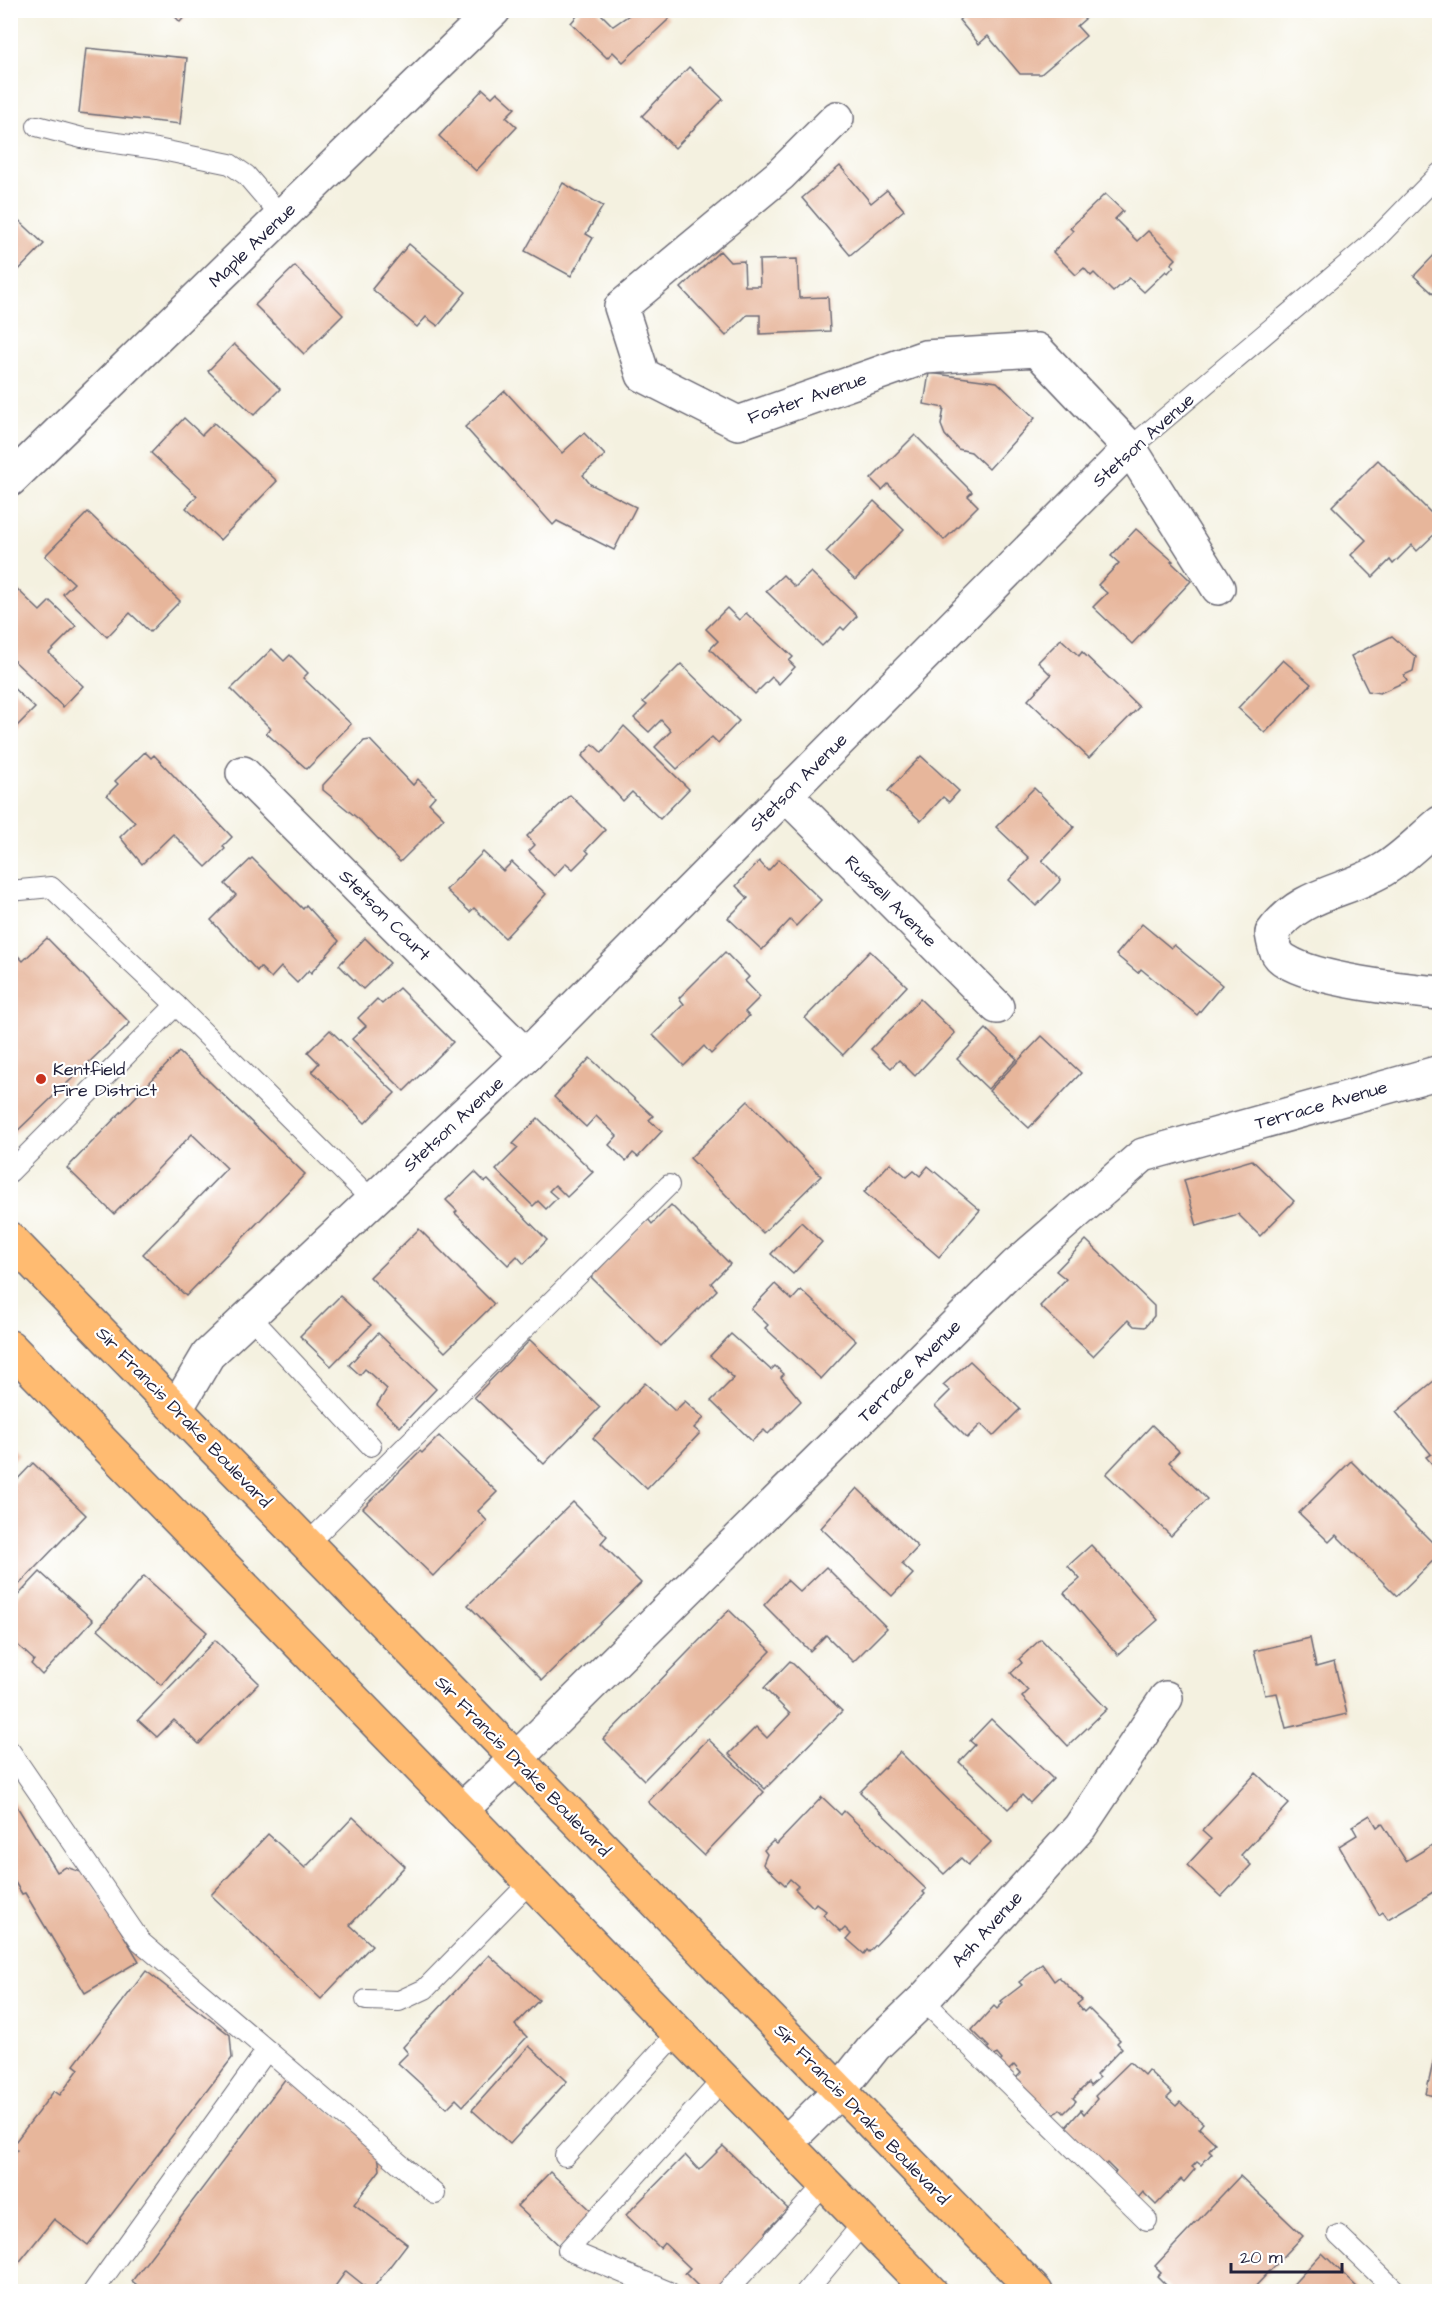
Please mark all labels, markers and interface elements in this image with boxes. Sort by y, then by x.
street label: Maple Avenue [203,197,302,293]
street label: Foster Avenue [744,366,870,431]
street label: Stetson Avenue [1087,388,1200,493]
street label: Stetson Avenue [744,727,853,837]
street label: Russell Avenue [839,850,942,953]
street label: Stetson Court [333,864,437,967]
place label: Kentfield Fire District [53,1057,158,1103]
street label: Stetson Avenue [397,1071,509,1178]
marker: Kentfield Fire District [34,1072,48,1086]
street label: Terrace Avenue [1252,1075,1391,1136]
street label: Terrace Avenue [852,1314,967,1429]
street label: Sir Francis Drake Boulevard [90,1321,277,1514]
street label: Sir Francis Drake Boulevard [429,1670,616,1863]
street label: Ash Avenue [946,1885,1029,1973]
street label: Sir Francis Drake Boulevard [768,2018,955,2211]
scale bar [1231,2236,1342,2274]
text: 20 m [1240,2245,1283,2270]

